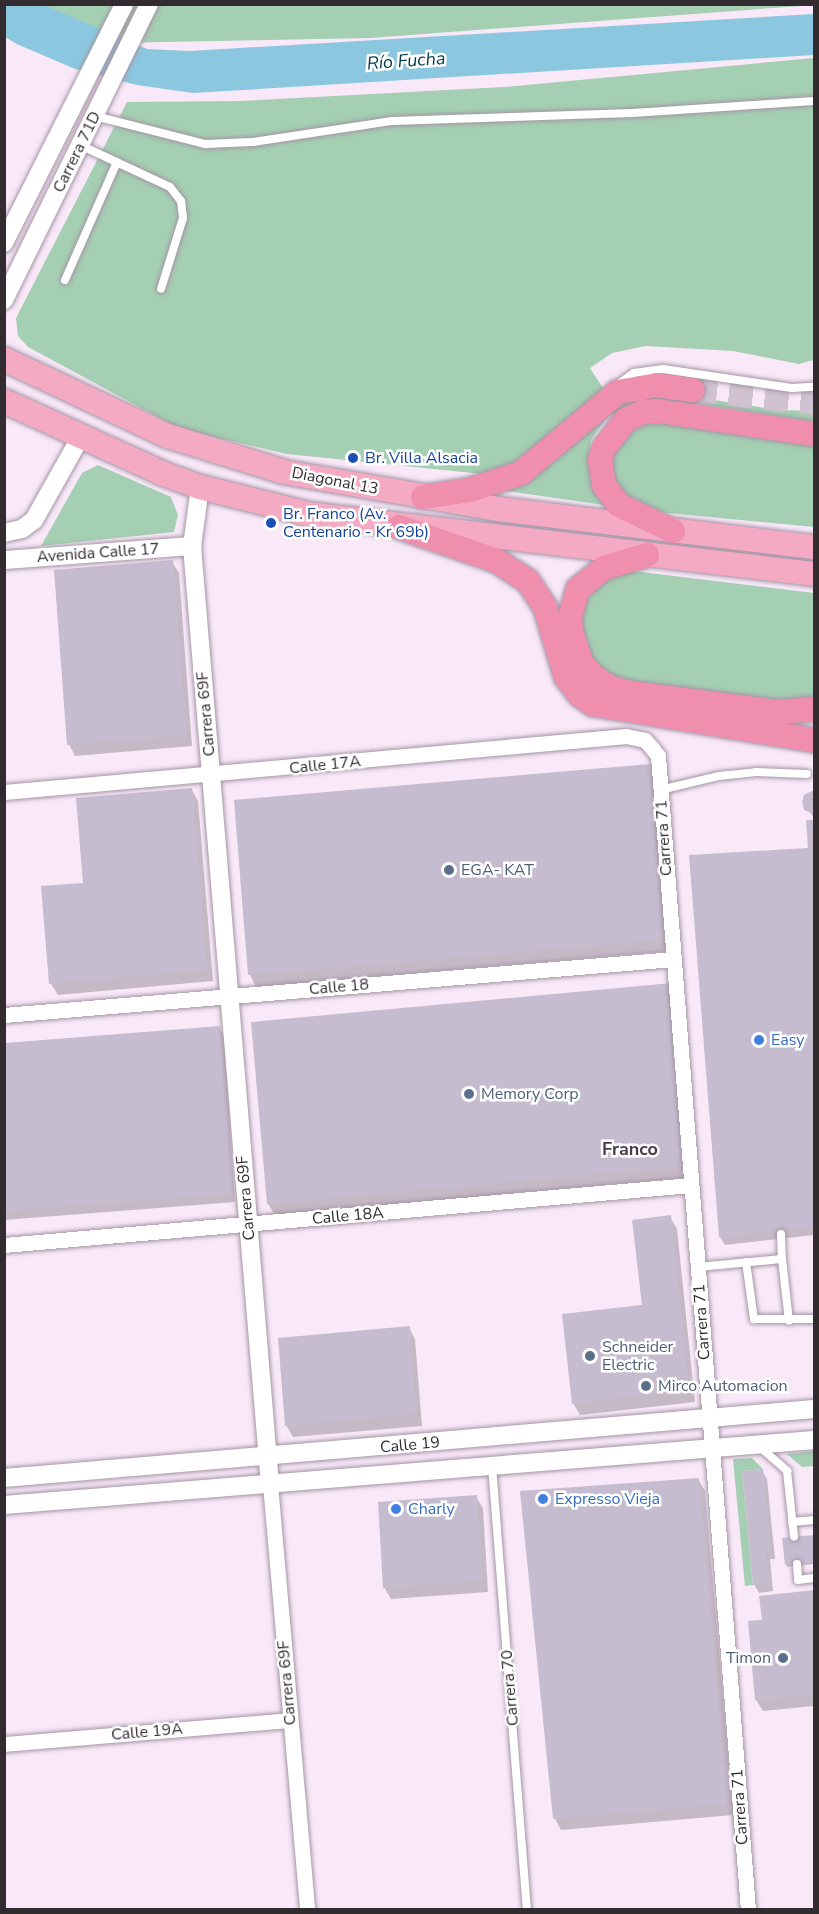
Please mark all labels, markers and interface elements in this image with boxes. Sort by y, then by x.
water label: Río Fucha [366,47,446,75]
street label: Carrera 71D [49,108,105,196]
place label: Br. Villa Alsacia [365,448,478,468]
marker: Br. Villa Alsacia [346,451,360,465]
street label: Diagonal 13 [290,463,380,499]
place label: Br. Franco (Av. Centenario - Kr 69b) [283,504,429,542]
marker: Br. Franco (Av. Centenario - Kr 69b) [264,516,278,530]
street label: Avenida Calle 17 [36,539,160,567]
street label: Carrera 69F [193,671,219,757]
street label: Calle 17A [288,752,362,778]
street label: Carrera 71 [652,799,676,877]
place label: EGA- KAT [461,860,534,880]
marker: EGA- KAT [442,863,456,877]
street label: Calle 18 [308,975,370,999]
place label: Easy [771,1030,804,1050]
marker: Easy [752,1033,766,1047]
place label: Memory Corp [481,1084,578,1104]
marker: Memory Corp [462,1087,476,1101]
district label: Franco [602,1138,658,1160]
street label: Carrera 69F [233,1155,259,1241]
street label: Calle 18A [311,1203,385,1229]
street label: Carrera 71 [690,1283,714,1361]
place label: Schneider Electric [602,1337,673,1375]
marker: Schneider Electric [583,1349,597,1363]
place label: Mirco Automacion [658,1376,788,1396]
marker: Mirco Automacion [639,1379,653,1393]
street label: Calle 19 [379,1433,441,1457]
place label: Expresso Vieja [555,1489,660,1509]
marker: Expresso Vieja [536,1492,550,1506]
place label: Charly [408,1499,455,1519]
marker: Charly [389,1502,403,1516]
street label: Carrera 69F [274,1640,300,1726]
place label: Timon [726,1648,771,1668]
street label: Carrera 70 [497,1649,523,1727]
marker: Timon [776,1651,790,1665]
street label: Calle 19A [110,1719,184,1745]
street label: Carrera 71 [728,1768,752,1846]

